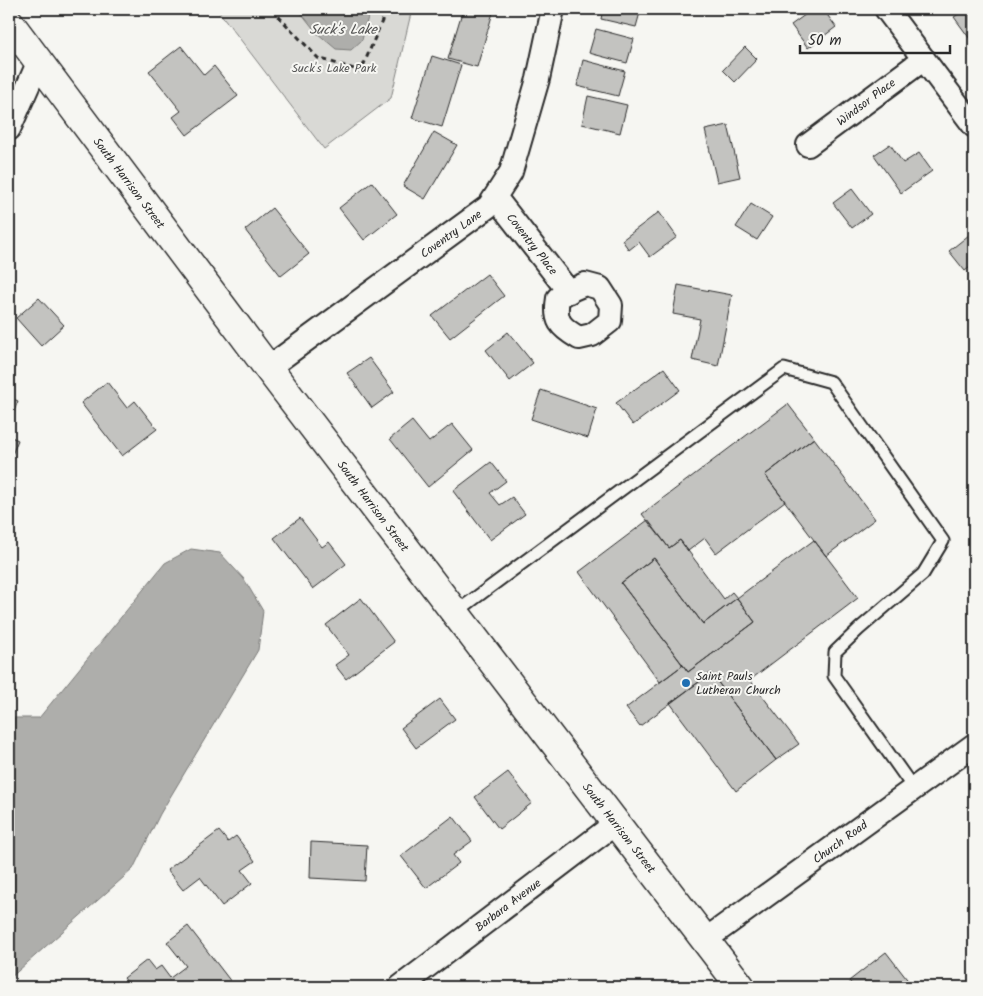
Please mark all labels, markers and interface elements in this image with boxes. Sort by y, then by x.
water label: Suck's Lake [309,19,379,41]
scale bar [800,22,950,54]
text: 50 m [808,29,842,53]
park label: Suck's Lake Park [292,59,377,78]
street label: Windsor Place [833,73,900,131]
street label: South Harrison Street [88,134,170,233]
street label: Coventry Lane [416,205,487,263]
street label: Coventry Place [501,209,562,280]
street label: South Harrison Street [332,457,414,556]
place label: Saint Pauls Lutheran Church [696,667,781,700]
marker: Saint Pauls Lutheran Church [680,677,692,689]
street label: South Harrison Street [577,779,660,878]
street label: Church Road [809,815,873,869]
street label: Barbara Avenue [471,874,546,937]

